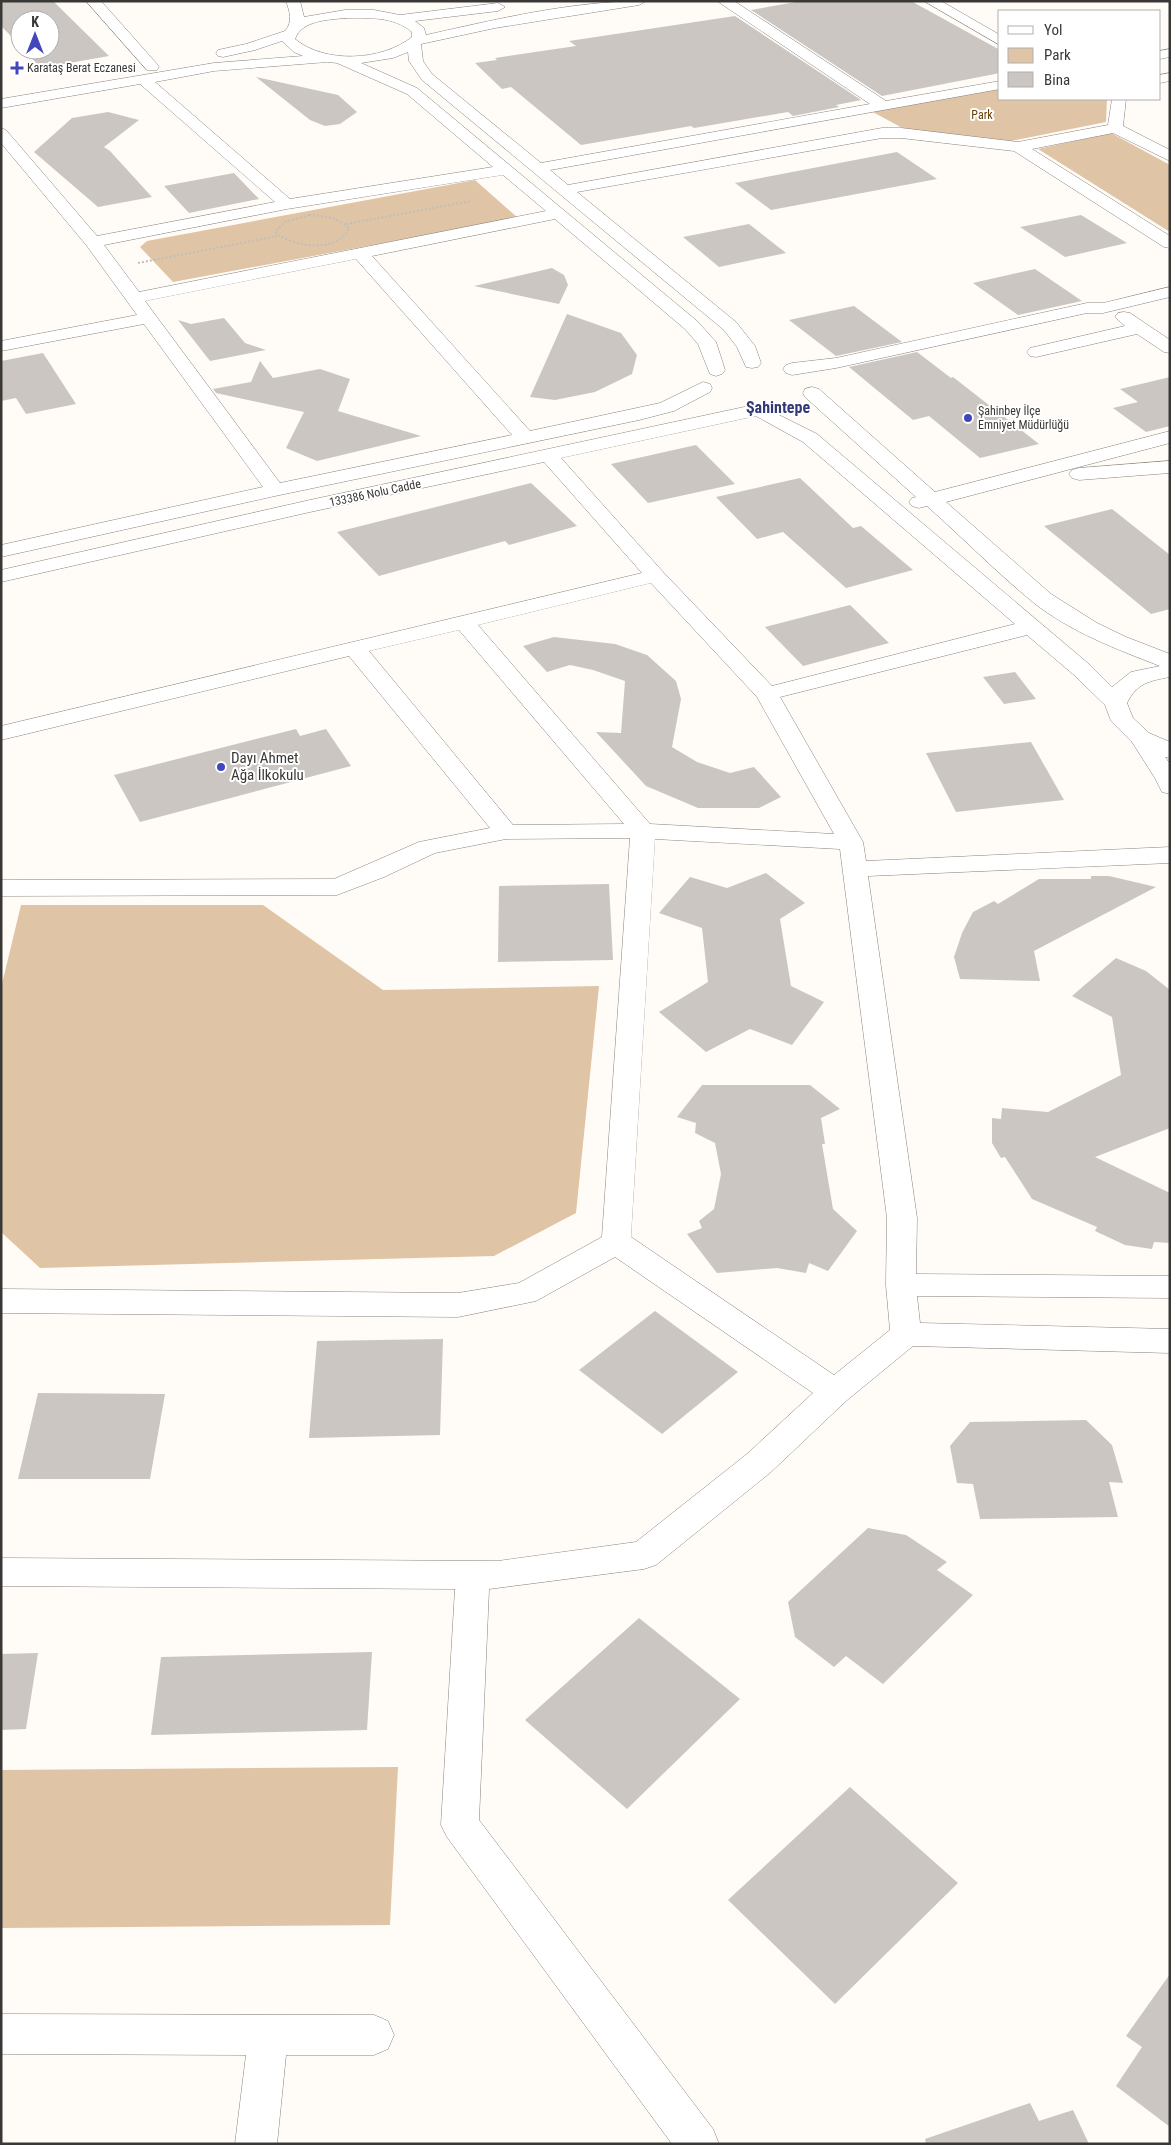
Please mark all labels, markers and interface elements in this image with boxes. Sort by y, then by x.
north arrow [10,10,60,60]
legend [998,10,1161,100]
text: K [31,14,39,30]
text: Yol [1044,21,1062,39]
text: Park [1044,46,1071,64]
place label: Karataş Berat Eczanesi [27,61,136,75]
marker: Karataş Berat Eczanesi [11,62,23,74]
text: Bina [1044,71,1070,89]
park label: Park [971,108,993,122]
district label: Şahintepe [746,398,810,417]
place label: Şahinbey İlçe Emniyet Müdürlüğü [978,403,1069,432]
marker: Şahinbey İlçe Emniyet Müdürlüğü [962,412,974,424]
street label: 133386 Nolu Cadde [328,476,422,510]
place label: Dayı Ahmet Ağa İlkokulu [231,749,304,784]
marker: Dayı Ahmet Ağa İlkokulu [215,761,227,773]

